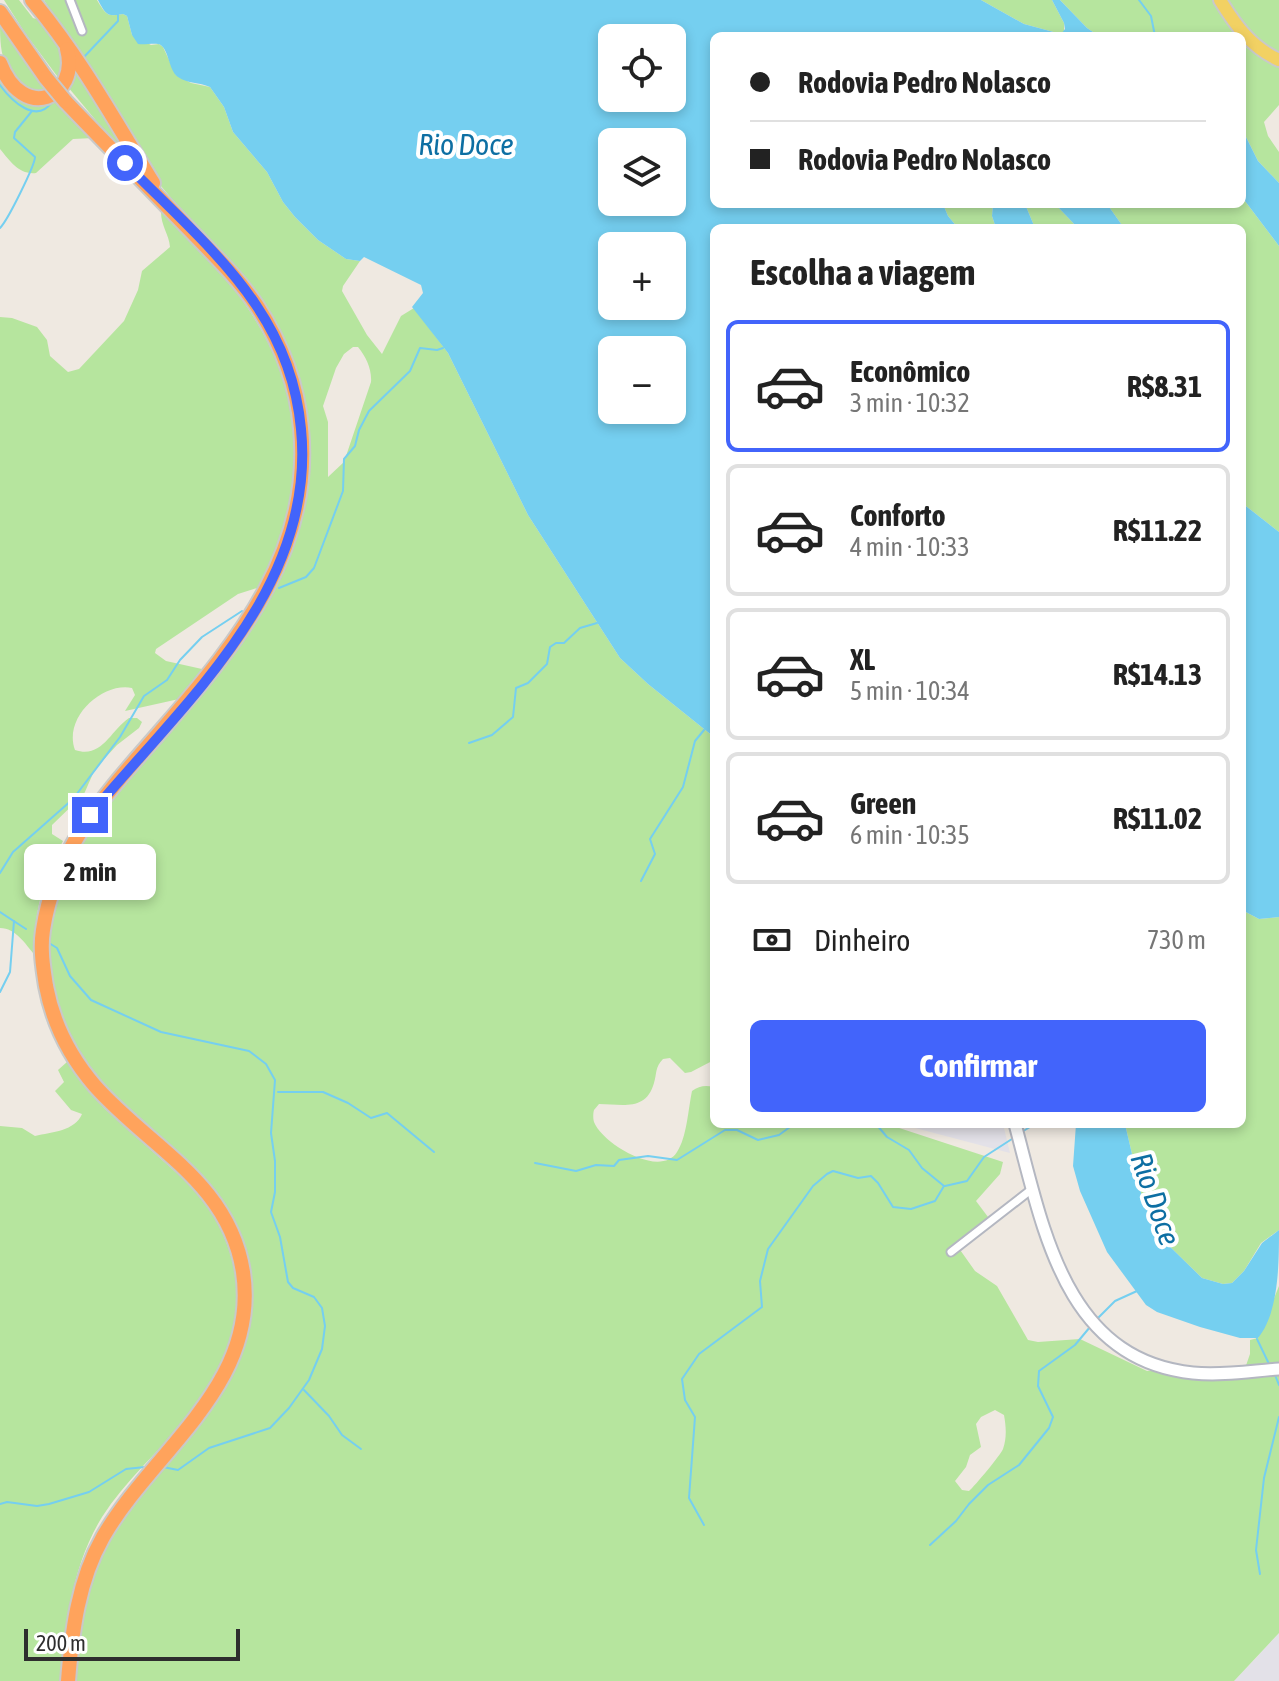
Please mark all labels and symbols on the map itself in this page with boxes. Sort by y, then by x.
water label: Rio Doce [418,127,514,161]
route start [107,145,143,181]
route end [72,797,108,833]
callout: 2 min [24,843,156,899]
water label: Rio Doce [1124,1148,1188,1250]
scale bar [24,1625,240,1661]

